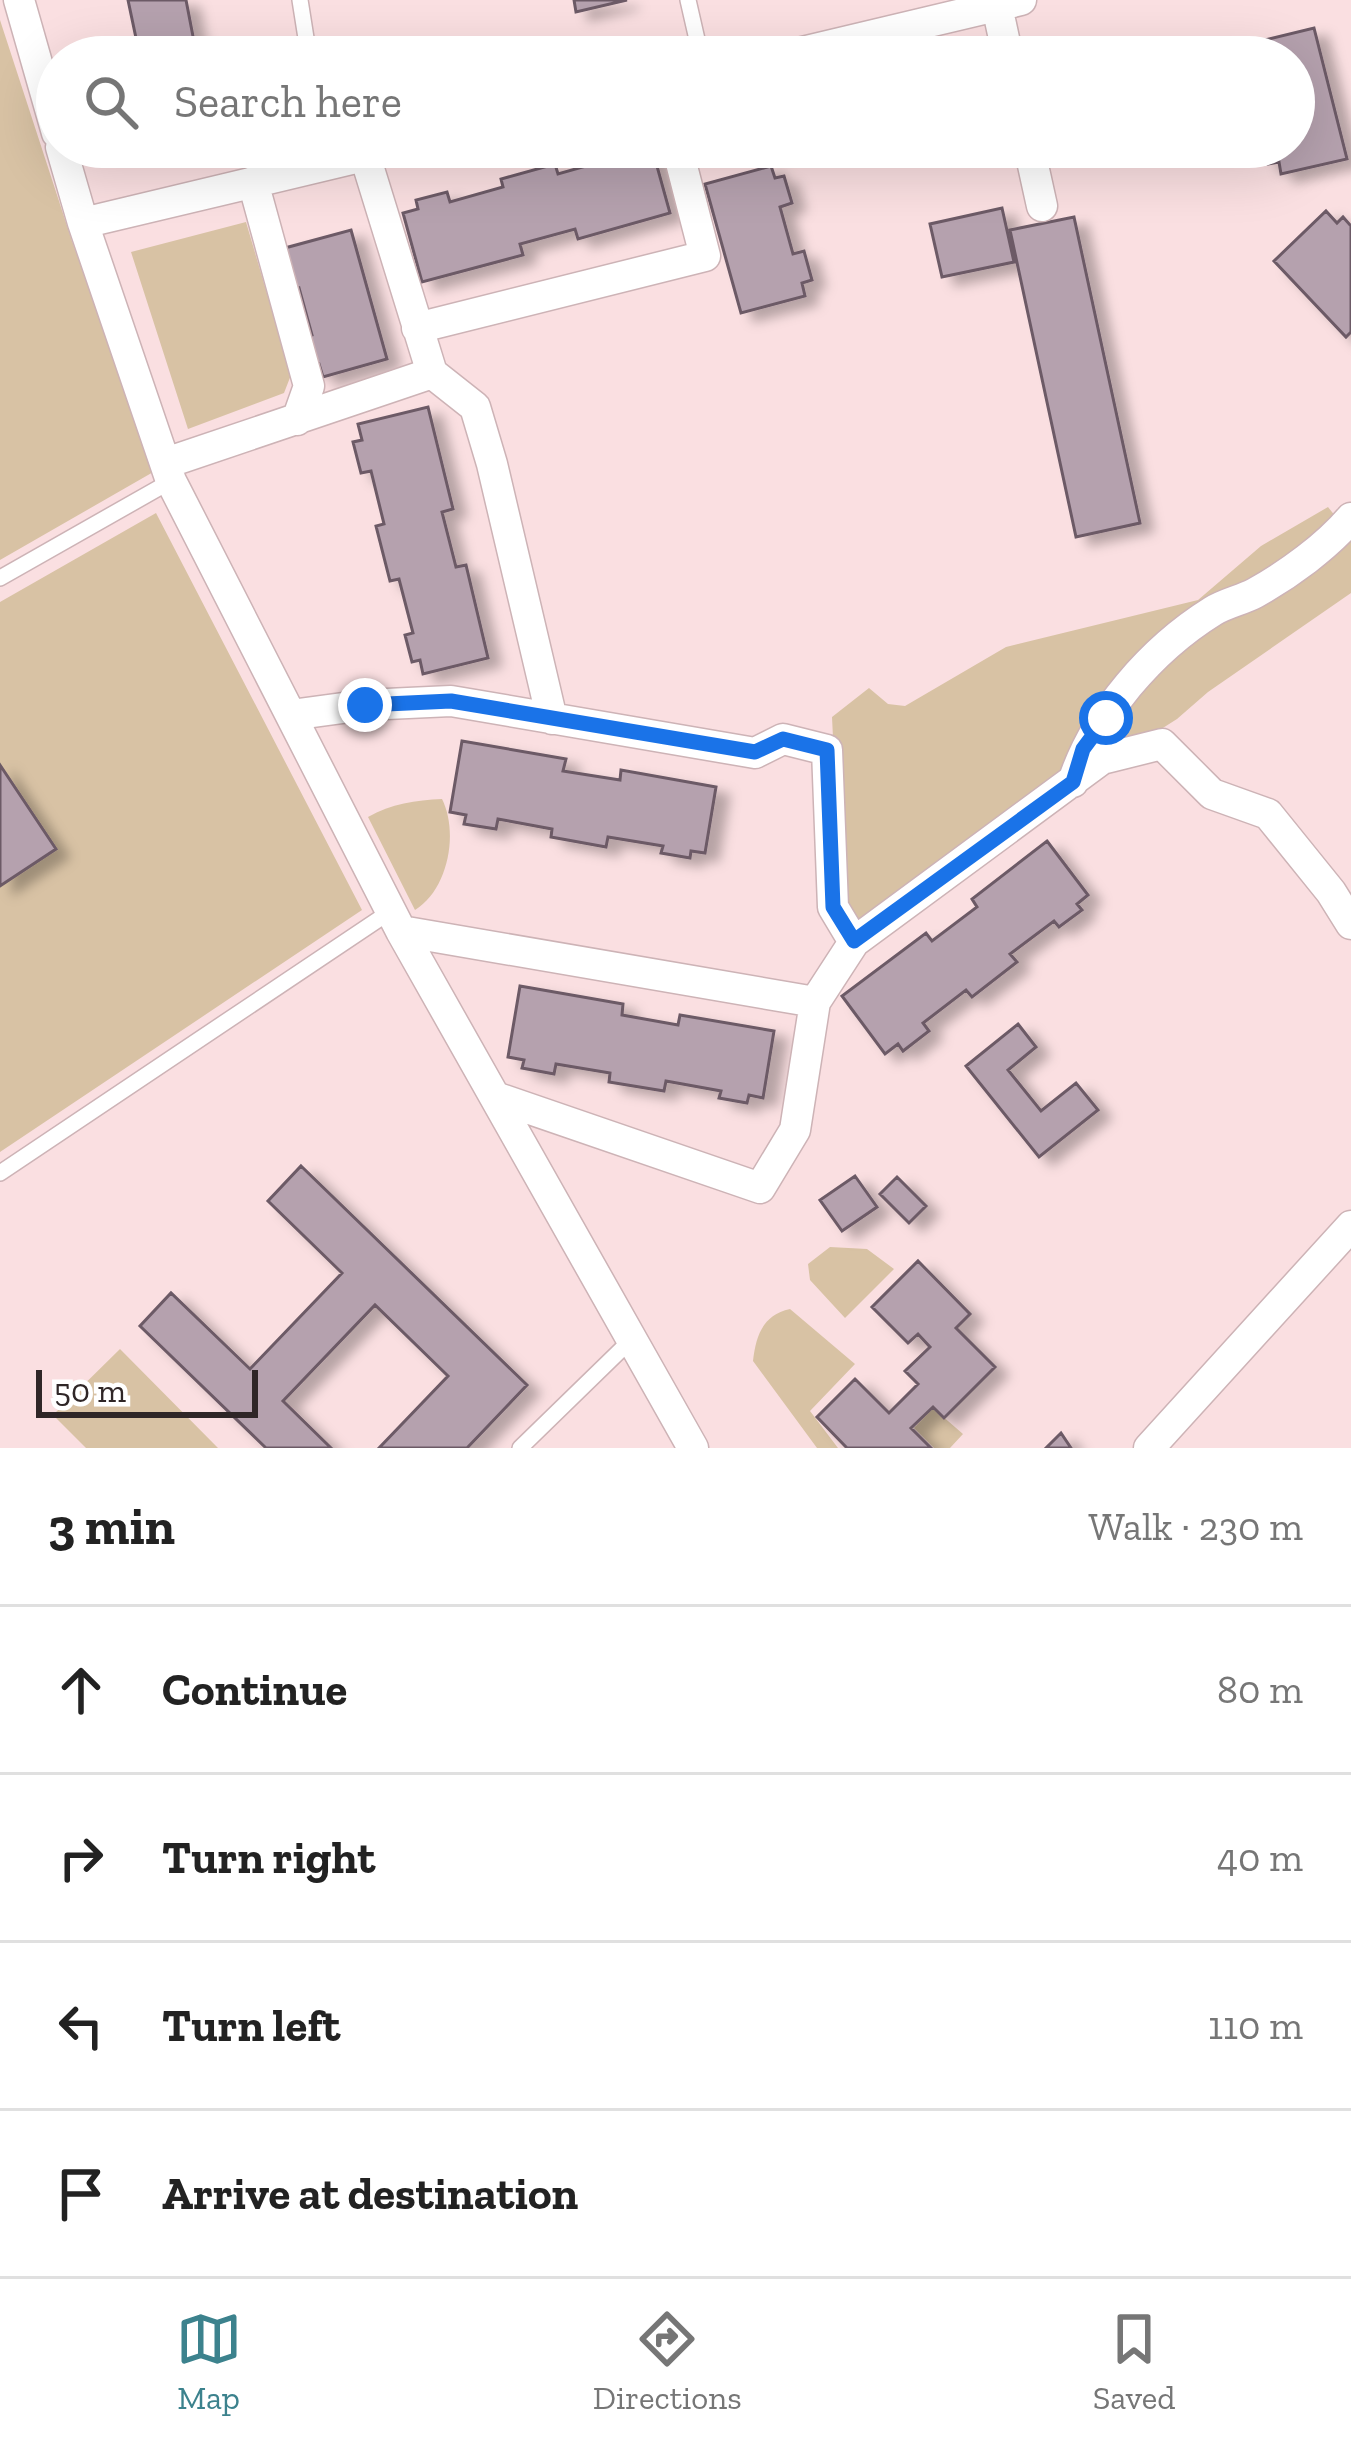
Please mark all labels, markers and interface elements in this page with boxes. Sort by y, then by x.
search box [36,36,1315,168]
icon: search [78,69,144,135]
text: Search here [174,75,402,129]
route end [338,678,392,732]
route start [1079,691,1133,745]
scale bar [36,1364,258,1417]
text: 50 m [54,1371,126,1410]
text: 3 min [48,1496,175,1557]
text: Walk · 230 m [1088,1503,1303,1550]
icon: ahead [48,1657,114,1723]
text: Continue [162,1663,347,1717]
text: 80 m [1217,1666,1303,1713]
icon: right [48,1825,114,1891]
text: Turn right [162,1831,375,1885]
text: 40 m [1217,1834,1303,1881]
icon: left [48,1993,114,2059]
text: Turn left [162,1999,340,2053]
text: 110 m [1208,2002,1303,2049]
icon: arrive [48,2161,114,2227]
text: Arrive at destination [162,2167,578,2221]
tab: Map [176,2306,242,2417]
tab: Directions [593,2306,742,2417]
tab: Saved [1093,2306,1175,2417]

